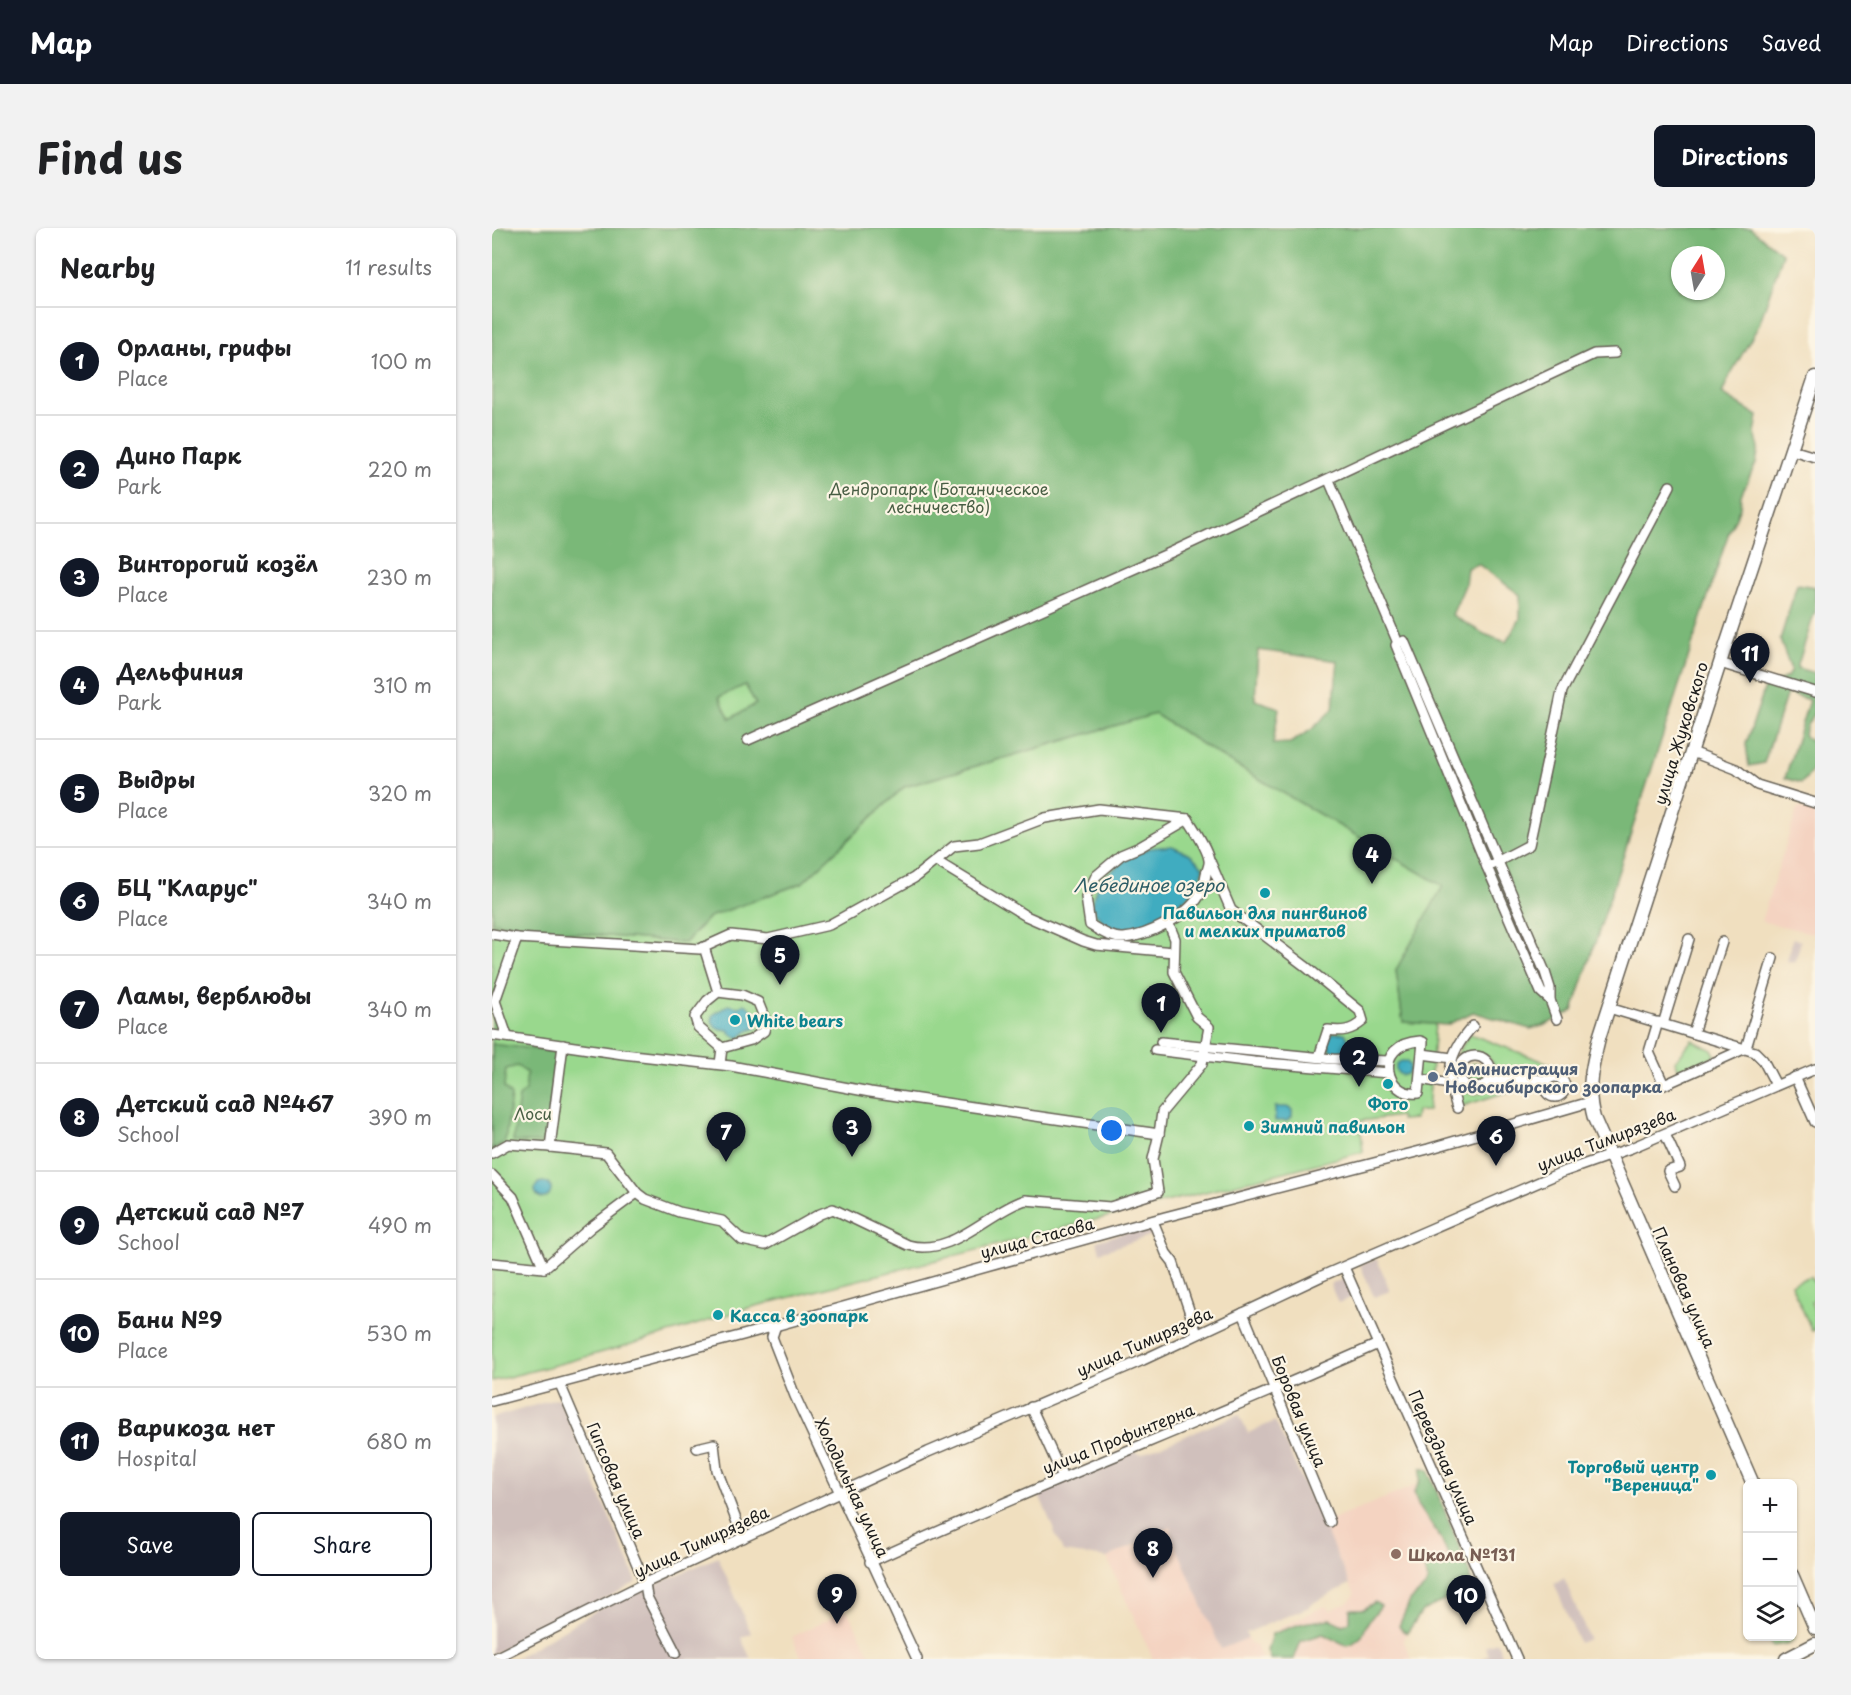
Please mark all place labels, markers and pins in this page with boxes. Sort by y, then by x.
pin: 11 [1730,634,1770,683]
pin: 4 [1352,834,1392,884]
marker: Павильон для пингвинов и мелких приматов [1258,886,1272,900]
place label: Павильон для пингвинов и мелких приматов [1163,900,1368,942]
pin: 5 [760,936,800,985]
pin: 1 [1142,984,1180,1033]
place label: White bears [747,1008,843,1032]
marker: White bears [728,1013,742,1027]
pin: 2 [1340,1038,1378,1087]
place label: Администрация Новосибирского зоопарка [1445,1056,1663,1098]
marker: Администрация Новосибирского зоопарка [1426,1070,1440,1084]
marker: Фото [1381,1077,1395,1091]
place label: Фото [1368,1091,1409,1115]
pin: 3 [832,1108,872,1157]
pin: 7 [706,1112,746,1162]
place label: Зимний павильон [1260,1114,1405,1138]
pin: 6 [1476,1116,1516,1166]
marker: Зимний павильон [1242,1119,1256,1133]
place label: Касса в зоопарк [730,1303,869,1327]
marker: Касса в зоопарк [711,1308,725,1322]
place label: Торговый центр "Вереница" [1568,1454,1699,1496]
marker: Торговый центр "Вереница" [1704,1468,1718,1482]
pin: 8 [1134,1528,1172,1578]
place label: Школа №131 [1408,1542,1516,1566]
marker: Школа №131 [1389,1547,1403,1561]
pin: 9 [818,1574,856,1624]
pin: 10 [1446,1576,1486,1625]

